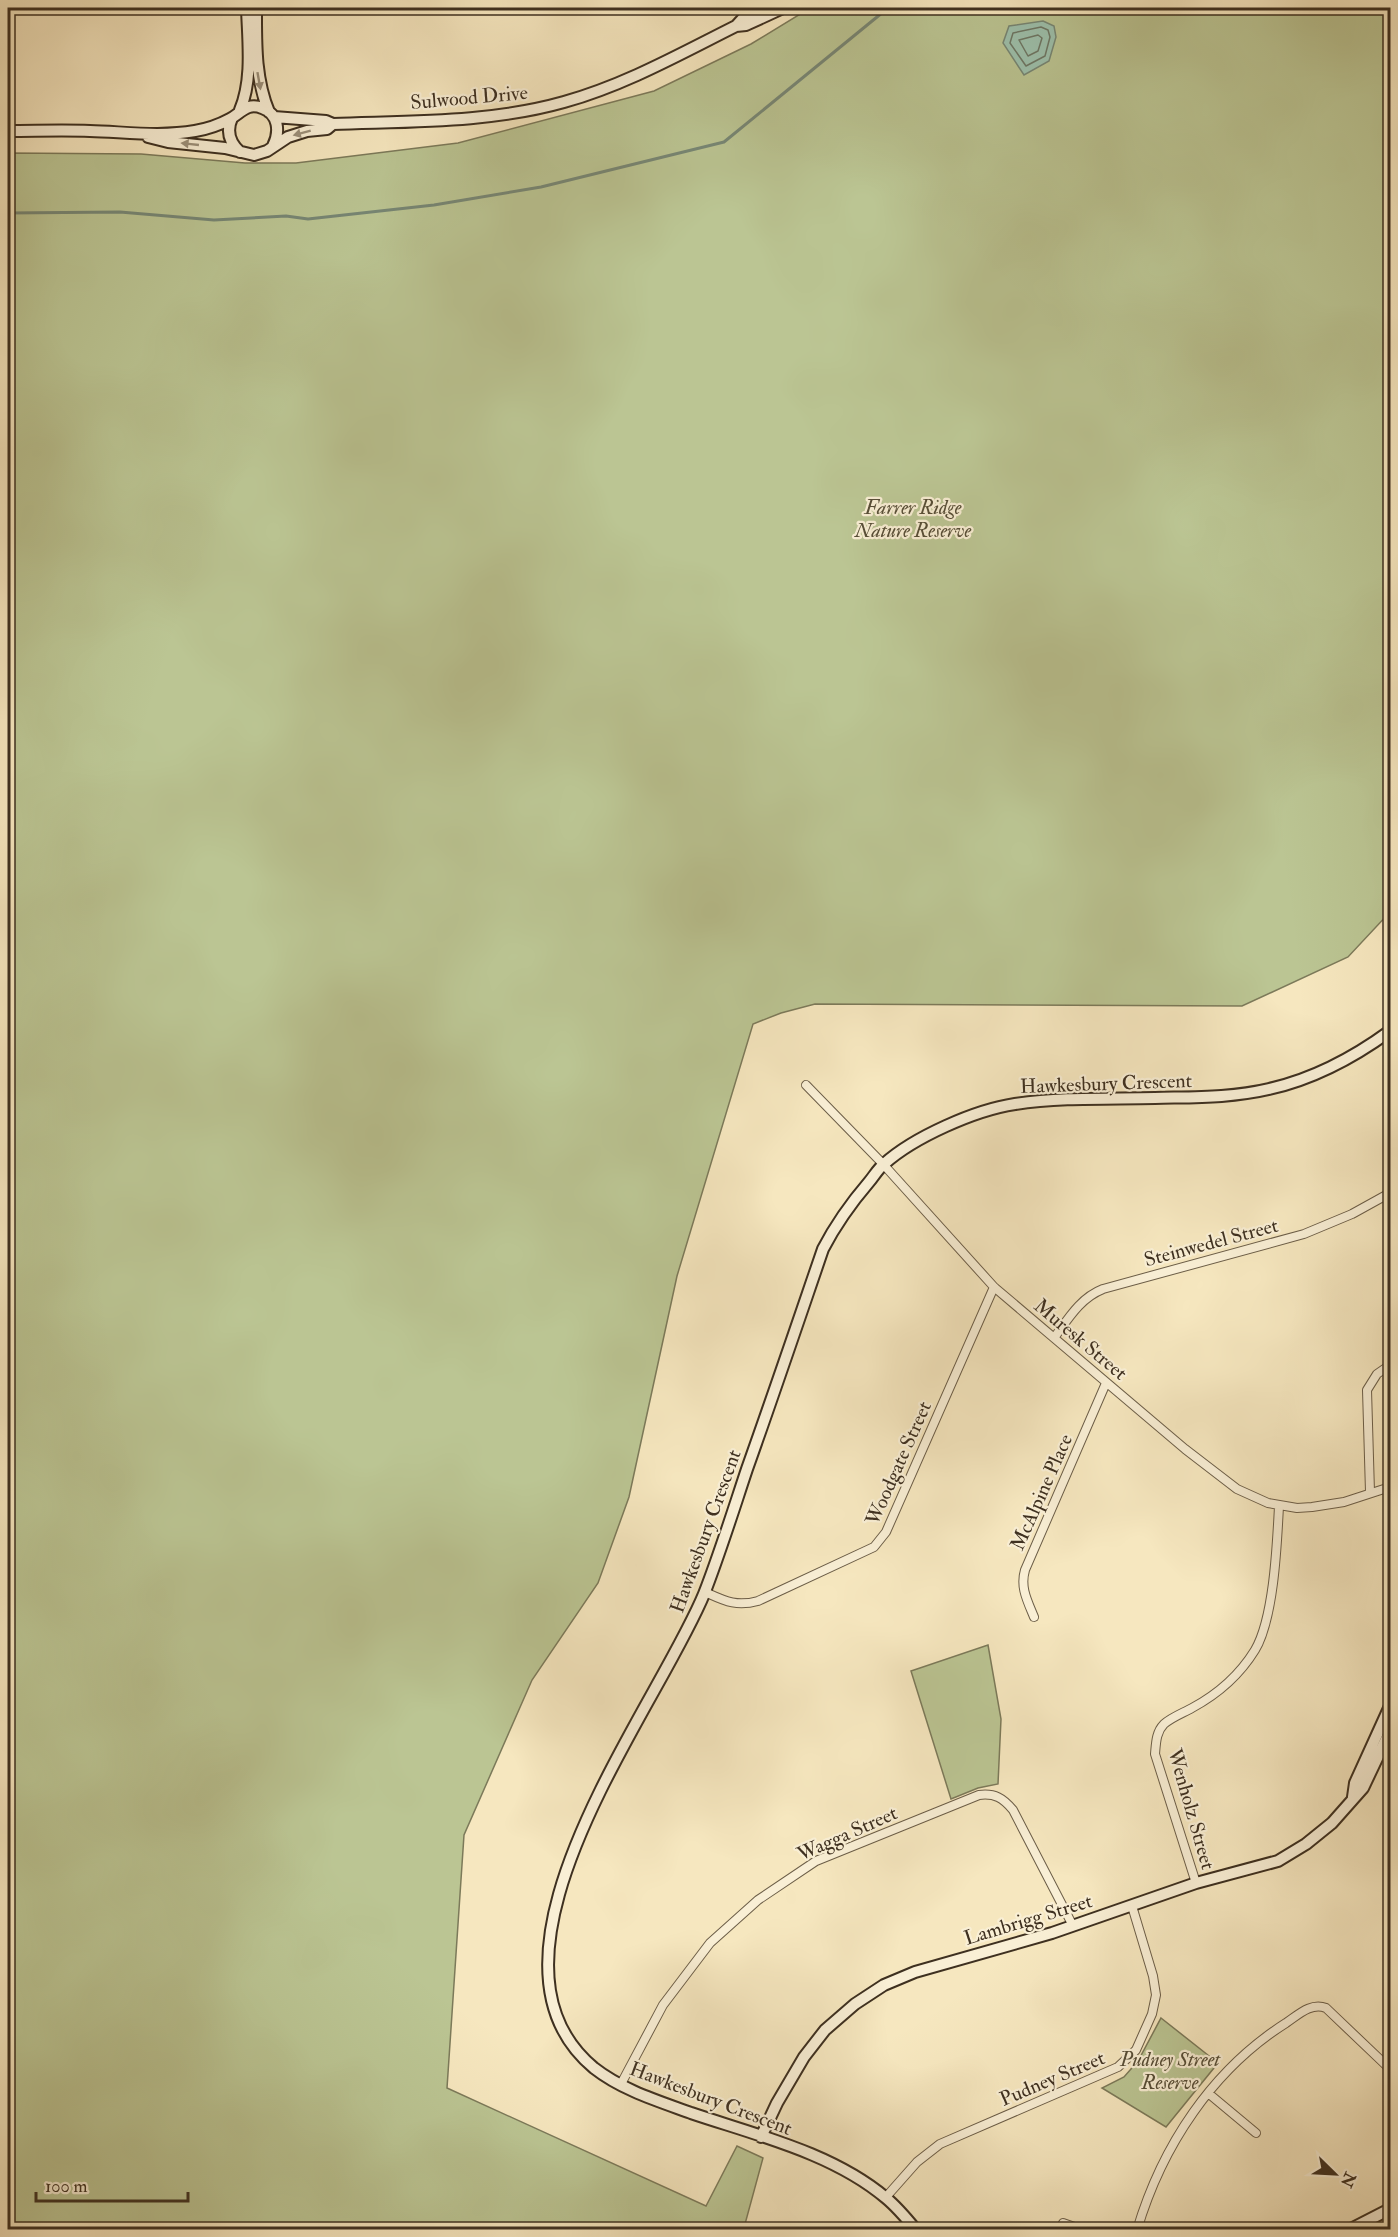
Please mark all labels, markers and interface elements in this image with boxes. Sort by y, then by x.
one-way arrow [255,72,264,91]
street label: Sulwood Drive [409,80,529,115]
one-way arrow [293,129,312,139]
one-way arrow [181,139,200,149]
park label: Farrer Ridge Nature Reserve [854,495,971,543]
street label: Hawkesbury Crescent [1020,1068,1193,1099]
street label: Steinwedel Street [1141,1212,1281,1272]
street label: Muresk Street [1029,1293,1133,1386]
street label: Woodgate Street [860,1397,937,1530]
street label: McAlpine Place [1005,1430,1079,1555]
street label: Hawkesbury Crescent [664,1446,747,1616]
street label: Wenholz Street [1162,1745,1221,1873]
street label: Wagga Street [792,1800,902,1867]
street label: Lambrigg Street [961,1888,1096,1951]
street label: Pudney Street [996,2045,1109,2112]
park label: Pudney Street Reserve [1119,2047,1221,2095]
street label: Hawkesbury Crescent [626,2056,796,2141]
north arrow [1305,2144,1365,2204]
scale bar [36,2165,188,2203]
text: N [1335,2168,1360,2191]
text: 100 m [45,2175,88,2198]

